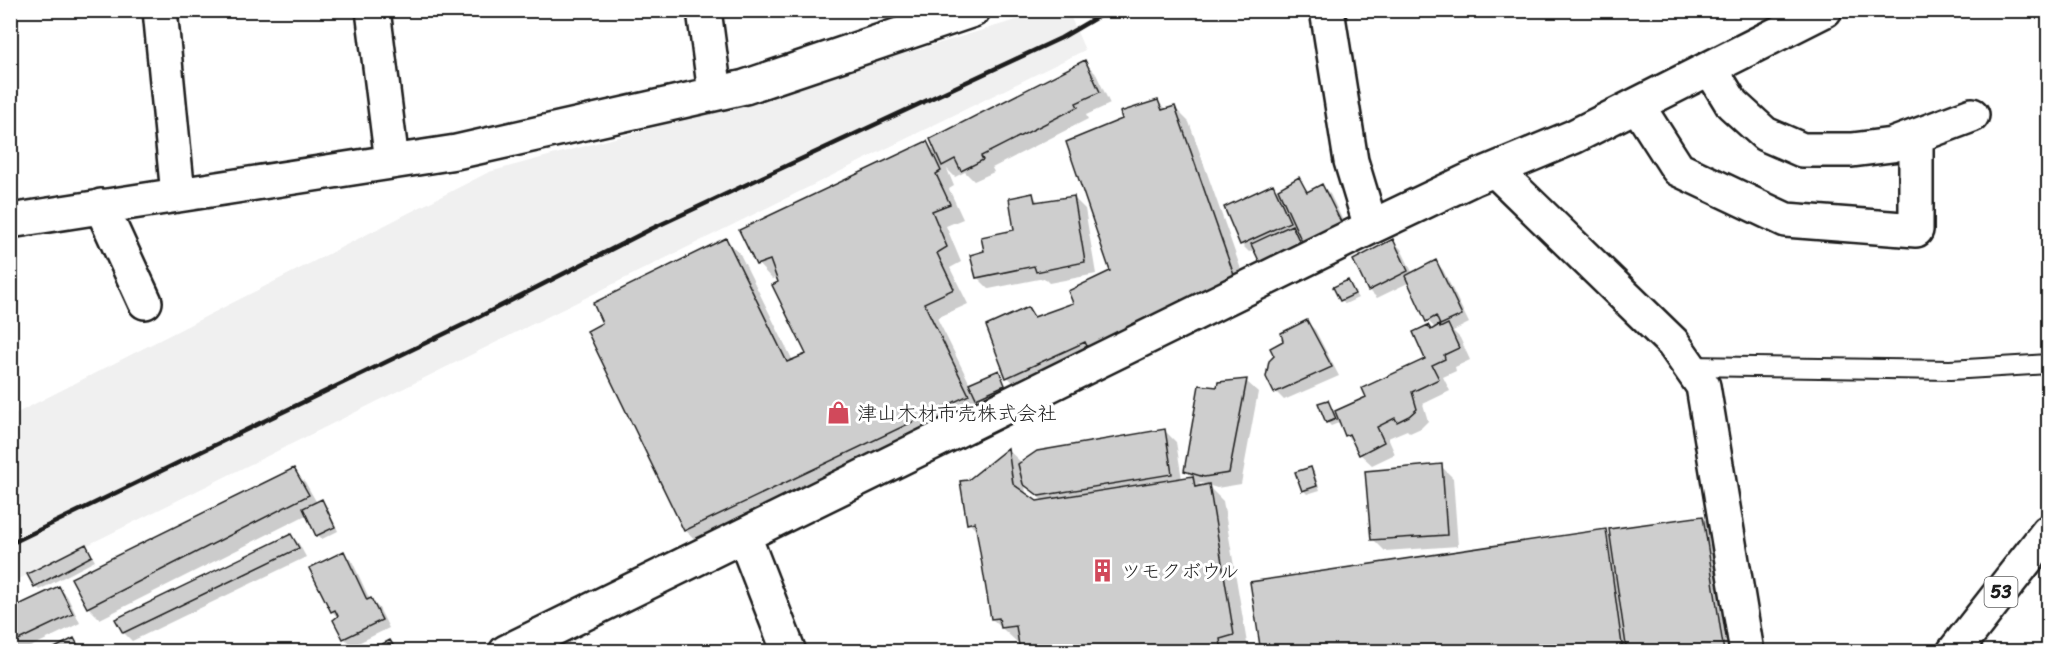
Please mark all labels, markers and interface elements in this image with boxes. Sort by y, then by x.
place label: 津山木材市売株式会社 [857,396,1057,431]
shop icon: 津山木材市売株式会社 [826,400,852,426]
place label: ツモクボウル [1121,554,1239,589]
building icon: ツモクボウル [1090,558,1116,584]
road number: 53 [1984,577,2018,607]

